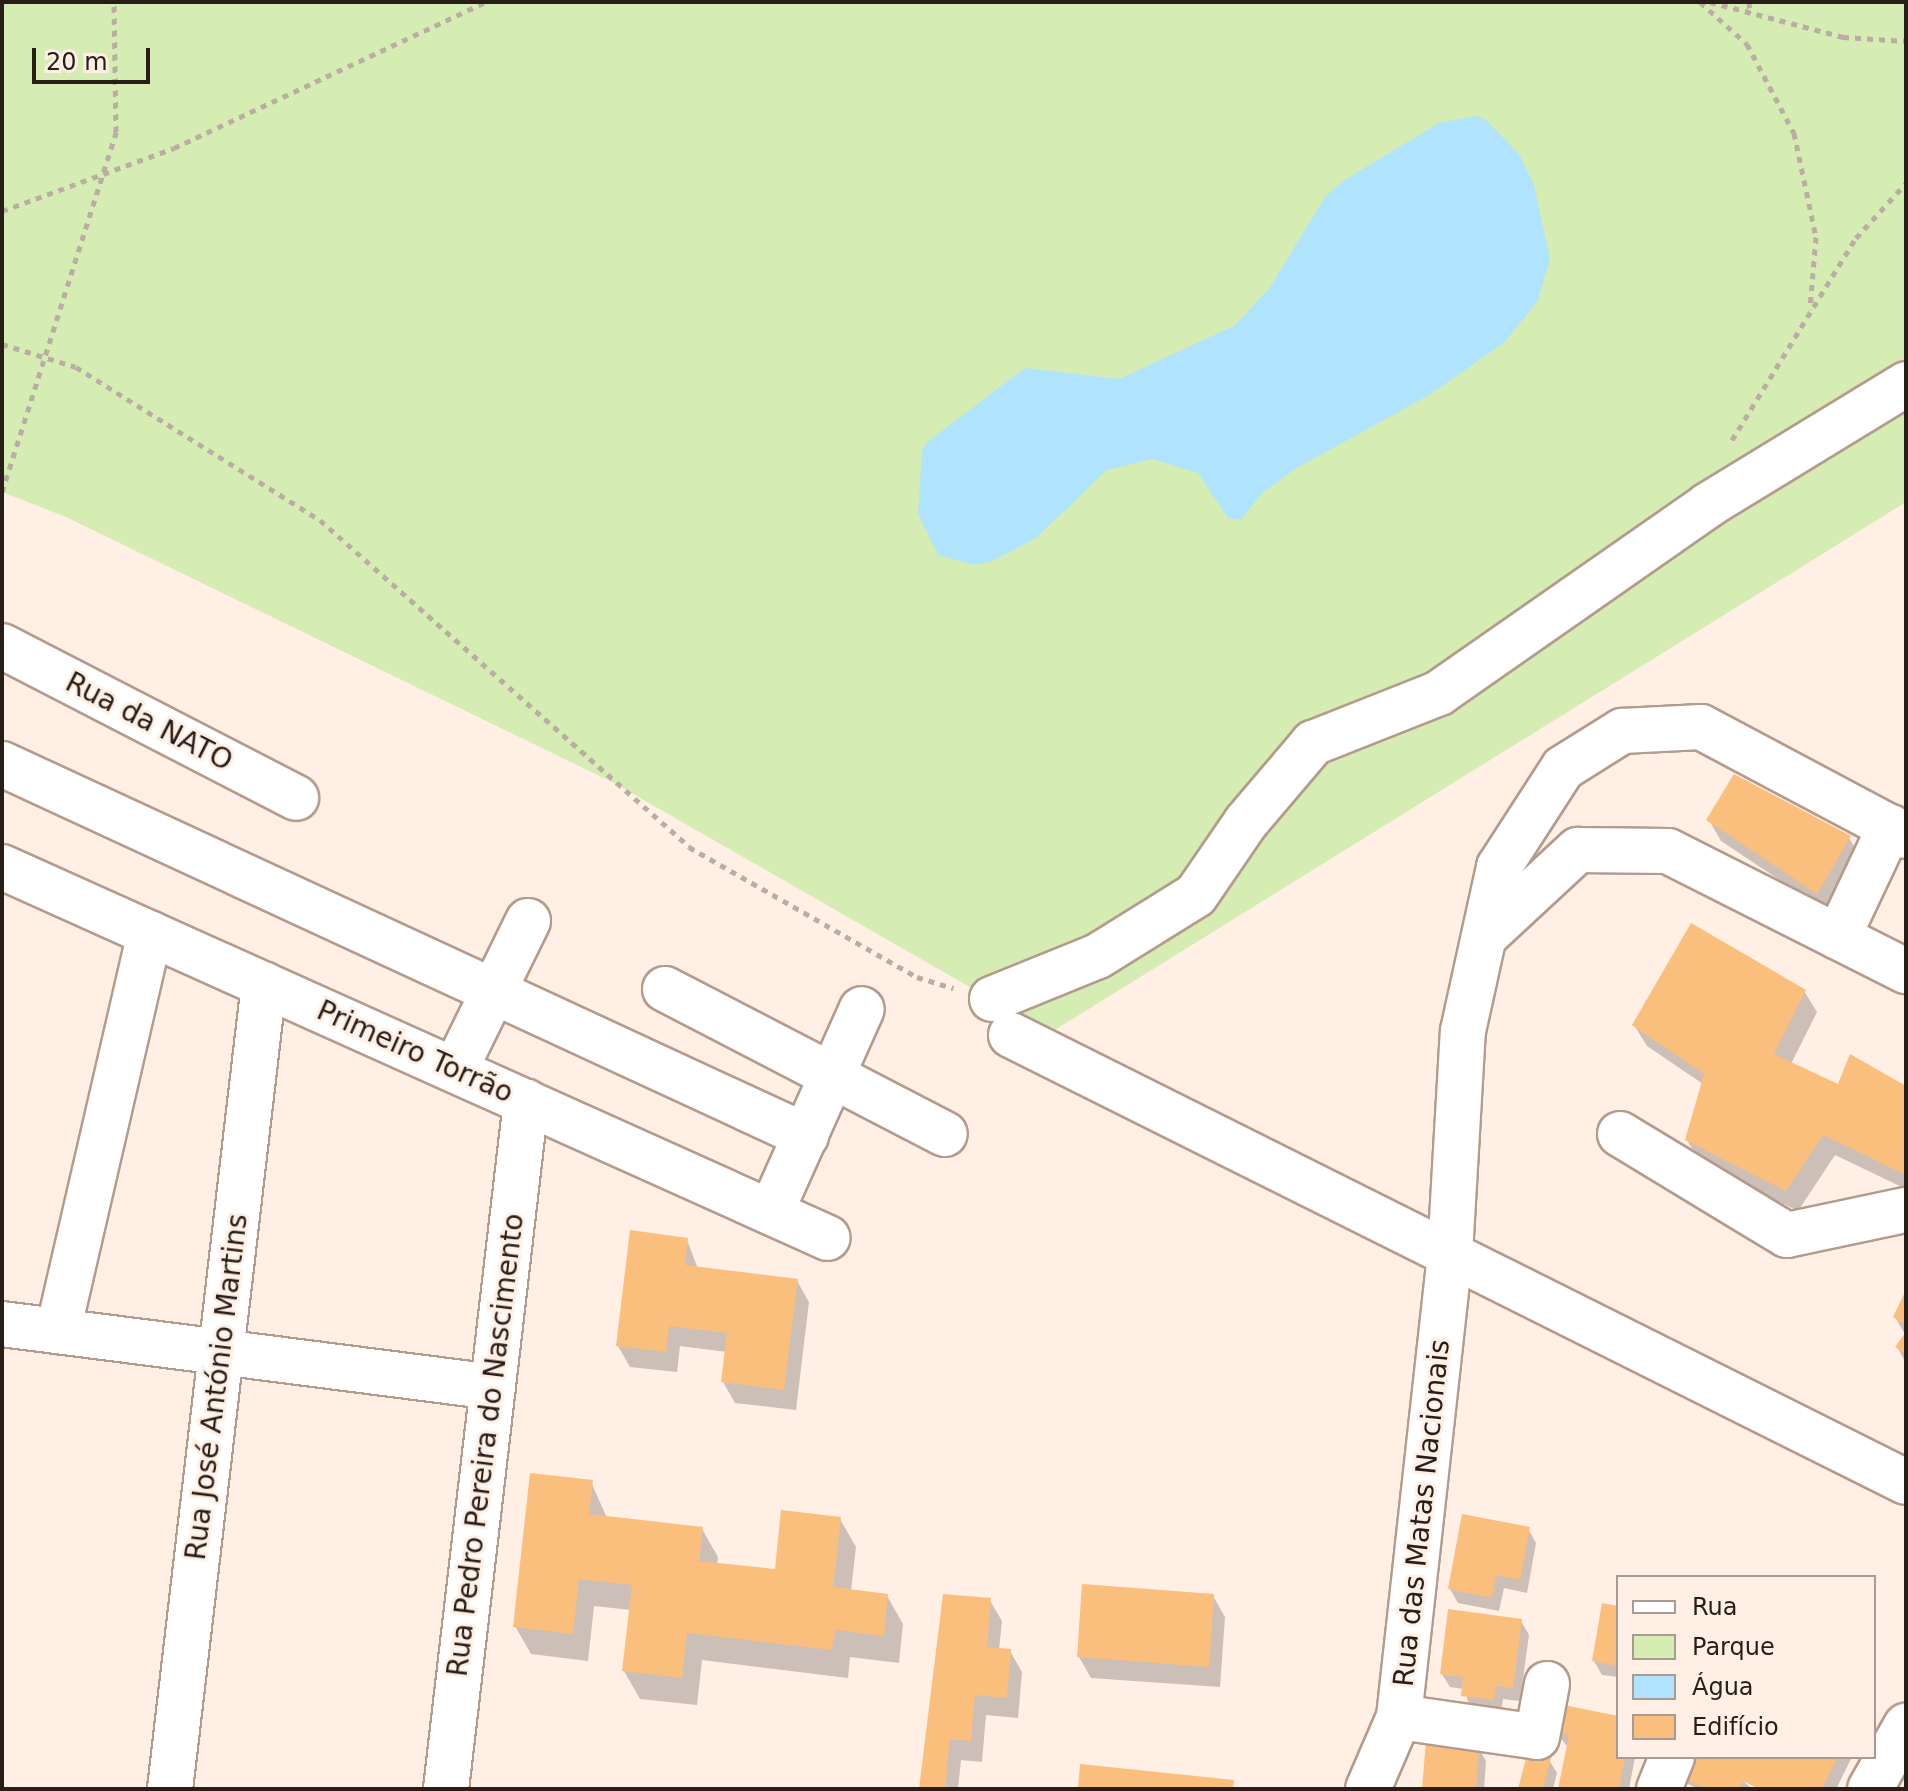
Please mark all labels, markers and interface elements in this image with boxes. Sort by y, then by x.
scale bar [36,32,154,82]
text: 20 m [46,48,108,76]
street label: Rua da NATO [60,666,238,778]
street label: Primeiro Torrão [312,994,518,1110]
street label: Rua Pedro Pereira do Nascimento [441,1211,531,1679]
street label: Rua José António Martins [179,1212,255,1562]
street label: Rua das Matas Nacionais [1387,1338,1457,1688]
legend [1616,1575,1876,1759]
text: Rua [1692,1593,1738,1621]
text: Parque [1692,1633,1775,1661]
text: Água [1692,1673,1754,1701]
text: Edifício [1692,1713,1779,1741]

